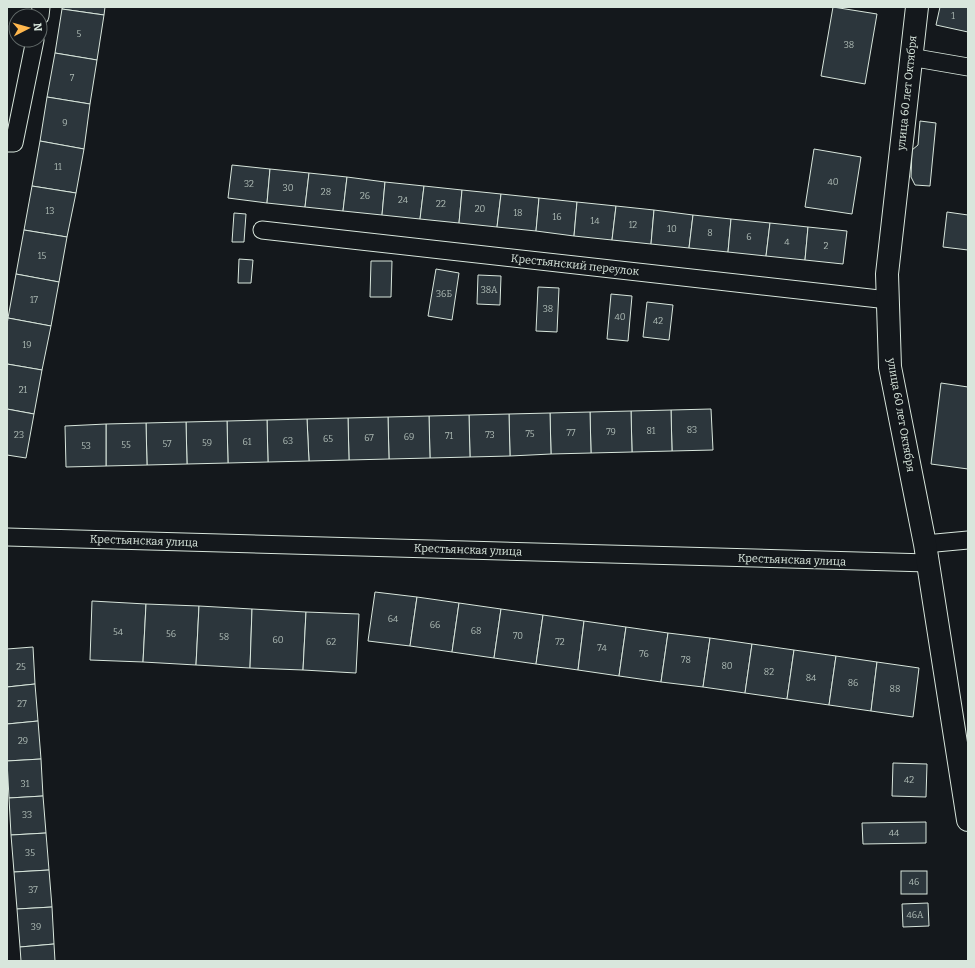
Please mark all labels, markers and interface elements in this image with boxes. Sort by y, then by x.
north arrow [8,8,48,48]
house number: 1 [951,11,955,21]
text: N [31,22,44,32]
house number: 5 [77,29,82,39]
street label: улица 60 лет Октября [894,35,919,152]
house number: 38 [844,40,854,50]
house number: 7 [70,73,75,83]
house number: 9 [62,118,68,128]
house number: 11 [54,162,62,172]
house number: 40 [827,177,839,187]
house number: 32 [244,179,254,189]
house number: 30 [283,183,294,193]
house number: 28 [321,187,331,197]
house number: 26 [360,191,370,201]
house number: 24 [398,195,409,205]
house number: 22 [436,199,446,209]
house number: 20 [475,204,486,214]
house number: 13 [46,206,54,216]
house number: 18 [513,208,523,218]
house number: 16 [553,212,561,222]
house number: 14 [591,216,600,226]
house number: 12 [629,220,637,230]
house number: 10 [667,224,677,234]
house number: 8 [707,228,713,238]
house number: 6 [746,232,752,242]
house number: 4 [784,237,790,247]
house number: 2 [824,241,829,251]
house number: 15 [38,251,46,261]
street label: Крестьянский переулок [510,252,640,278]
house number: 38А [481,285,498,295]
house number: 36Б [436,289,452,299]
house number: 17 [30,295,39,305]
house number: 38 [543,304,553,314]
house number: 40 [614,312,626,322]
house number: 42 [653,316,663,326]
house number: 19 [23,340,31,350]
street label: улица 60 лет Октября [884,356,917,473]
house number: 21 [19,385,28,395]
house number: 83 [687,425,697,435]
house number: 81 [646,426,656,436]
house number: 79 [606,427,616,437]
house number: 77 [566,428,576,438]
house number: 75 [525,429,535,439]
house number: 23 [14,430,24,440]
house number: 73 [485,430,495,440]
house number: 71 [445,431,453,441]
house number: 69 [404,432,414,442]
house number: 67 [364,433,374,443]
house number: 65 [323,434,333,444]
house number: 63 [283,436,293,446]
house number: 61 [243,437,252,447]
house number: 59 [202,438,212,448]
house number: 57 [162,439,172,449]
house number: 55 [121,440,131,450]
house number: 53 [81,441,91,451]
street label: Крестьянская улица [90,533,198,549]
street label: Крестьянская улица [414,542,522,558]
street label: Крестьянская улица [738,552,846,568]
house number: 64 [388,614,399,624]
house number: 66 [430,620,440,630]
house number: 68 [471,626,481,636]
house number: 54 [113,627,124,637]
house number: 56 [166,629,176,639]
house number: 70 [513,631,523,641]
house number: 58 [219,632,229,642]
house number: 60 [272,635,284,645]
house number: 62 [326,637,336,647]
house number: 72 [555,637,565,647]
house number: 74 [597,643,608,653]
house number: 76 [639,649,649,659]
house number: 78 [681,655,691,665]
house number: 80 [721,661,733,671]
house number: 25 [16,662,26,672]
house number: 82 [764,667,774,677]
house number: 84 [806,673,817,683]
house number: 86 [848,678,858,688]
house number: 88 [890,684,900,694]
house number: 27 [17,699,27,709]
house number: 29 [18,736,28,746]
house number: 42 [904,775,914,785]
house number: 31 [21,779,30,789]
house number: 33 [22,810,32,820]
house number: 44 [889,828,900,838]
house number: 35 [25,848,35,858]
house number: 46 [909,877,919,887]
house number: 37 [28,885,38,895]
house number: 46А [907,910,924,920]
house number: 39 [31,922,41,932]

